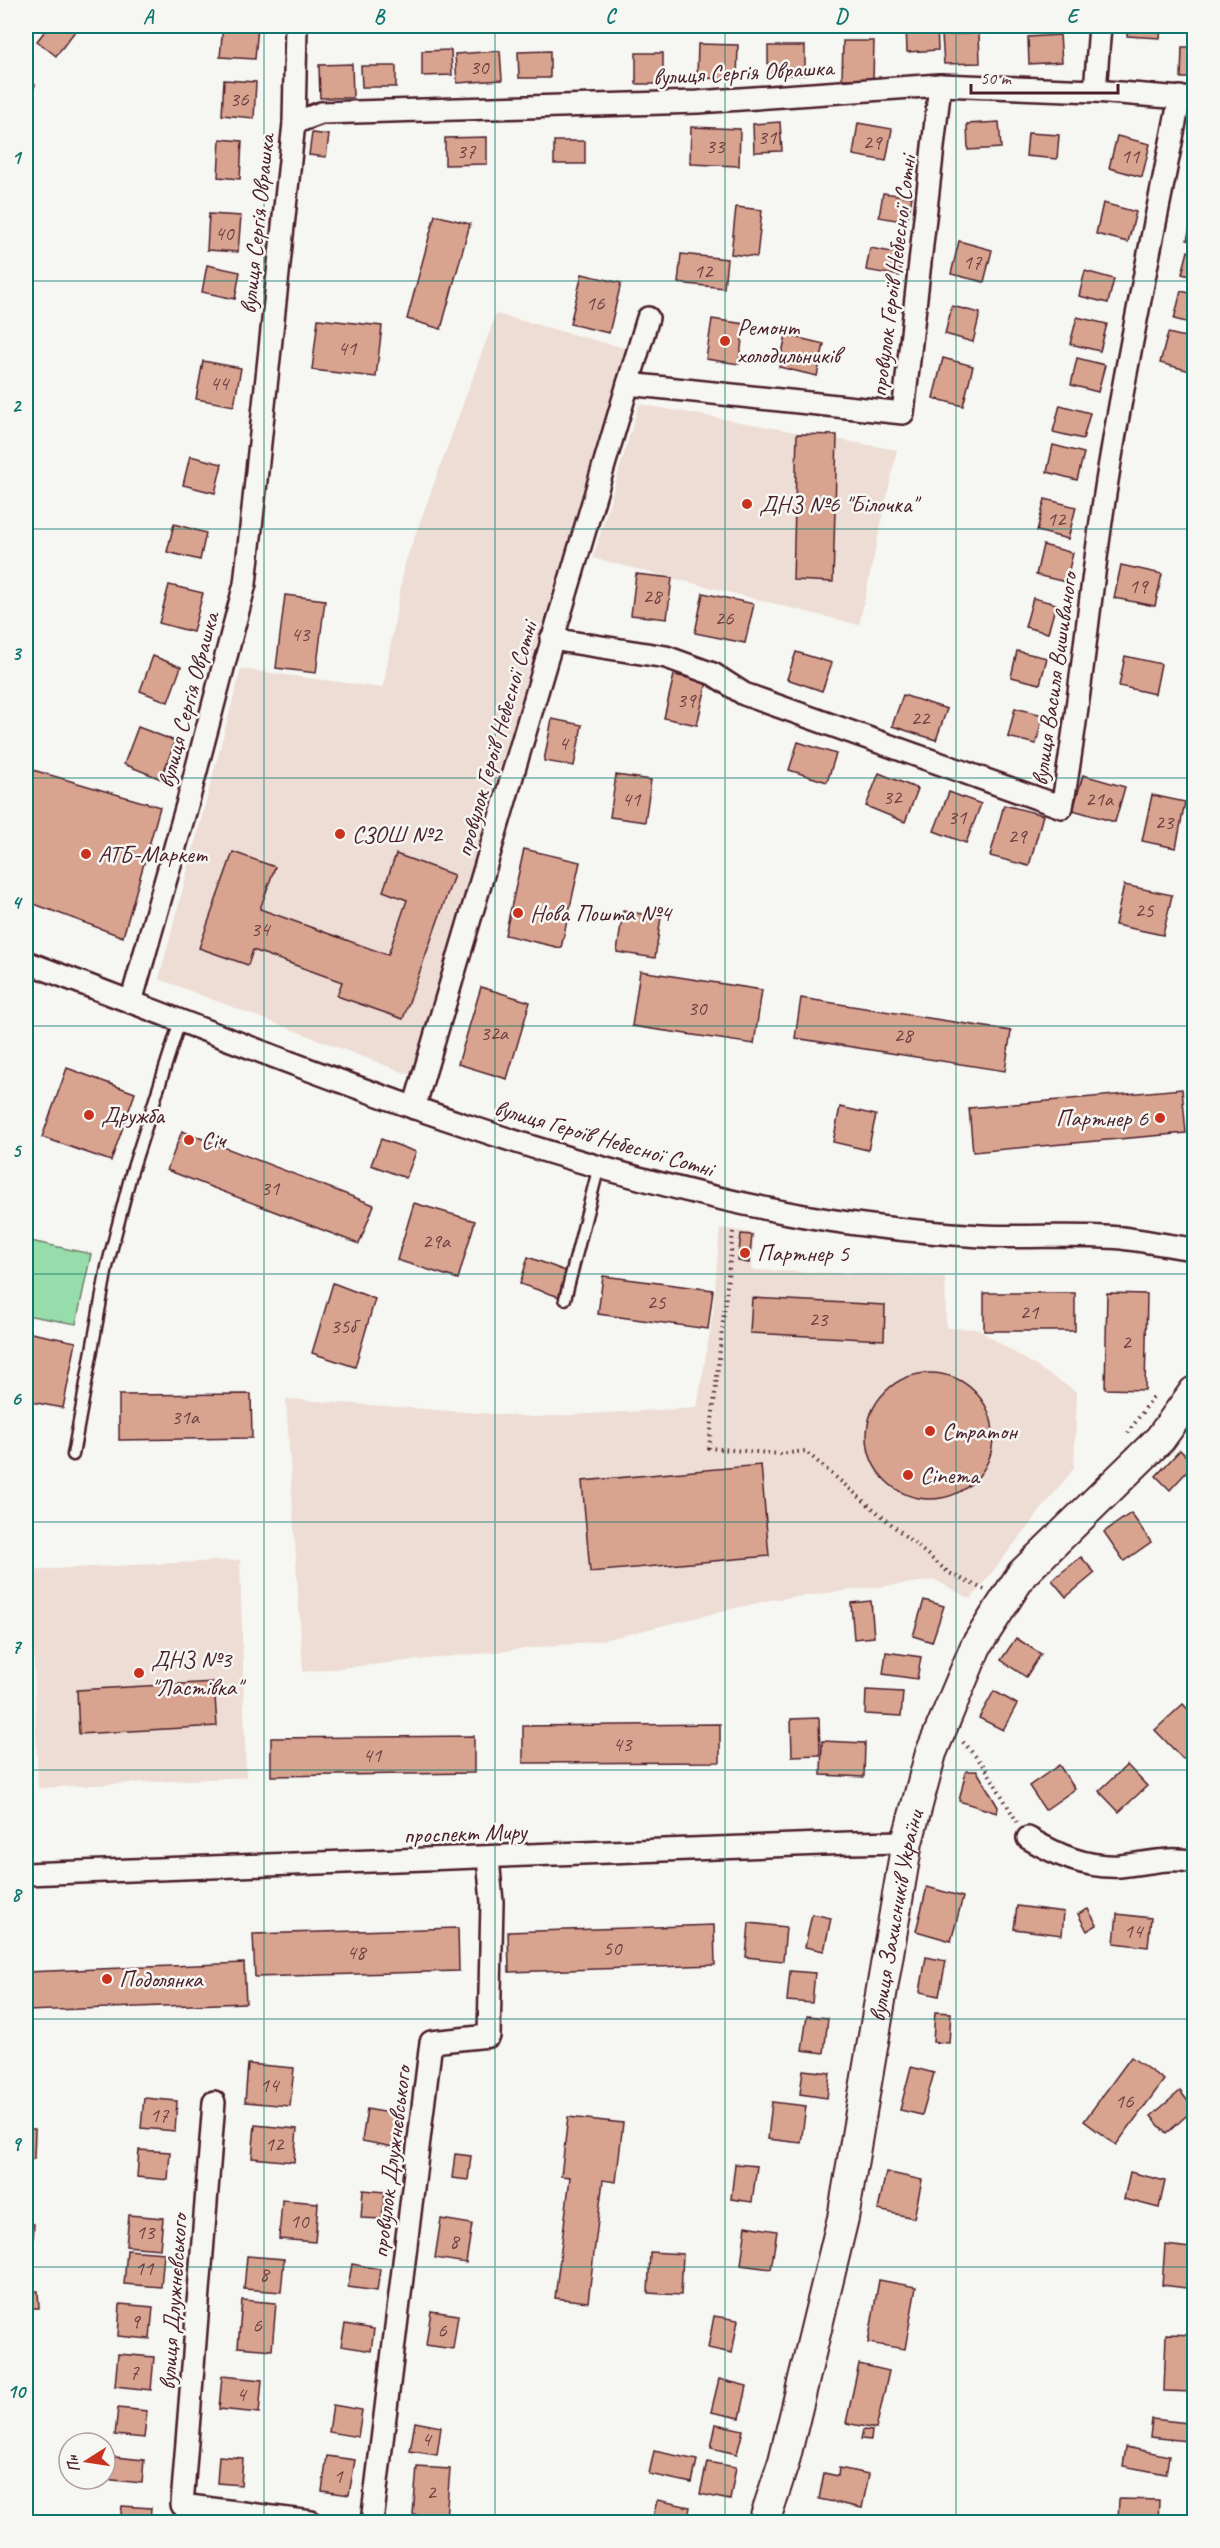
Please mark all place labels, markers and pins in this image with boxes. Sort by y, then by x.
place label: Ремонт холодильників [737,312,846,370]
marker: Ремонт холодильників [718,334,732,348]
place label: ДНЗ №6 "Білочка" [759,489,922,519]
marker: ДНЗ №6 "Білочка" [740,497,754,511]
place label: СЗОШ №2 [352,819,444,849]
marker: СЗОШ №2 [333,827,347,841]
place label: АТБ-Маркет [98,839,208,869]
marker: АТБ-Маркет [79,847,93,861]
place label: Нова Пошта №4 [530,898,673,928]
marker: Нова Пошта №4 [511,906,525,920]
place label: Дружба [101,1100,165,1130]
place label: Партнер 6 [1056,1103,1149,1133]
marker: Дружба [82,1108,96,1122]
marker: Партнер 6 [1153,1111,1167,1125]
place label: Січ [201,1125,228,1155]
marker: Січ [182,1133,196,1147]
place label: Партнер 5 [757,1238,850,1268]
marker: Партнер 5 [738,1246,752,1260]
place label: Стратон [942,1416,1019,1446]
marker: Стратон [923,1424,937,1438]
place label: Cinema [920,1460,981,1490]
marker: Cinema [901,1468,915,1482]
place label: ДНЗ №3 "Ластівка" [151,1644,247,1702]
marker: ДНЗ №3 "Ластівка" [132,1666,146,1680]
place label: Подолянка [119,1964,204,1994]
marker: Подолянка [100,1972,114,1986]

